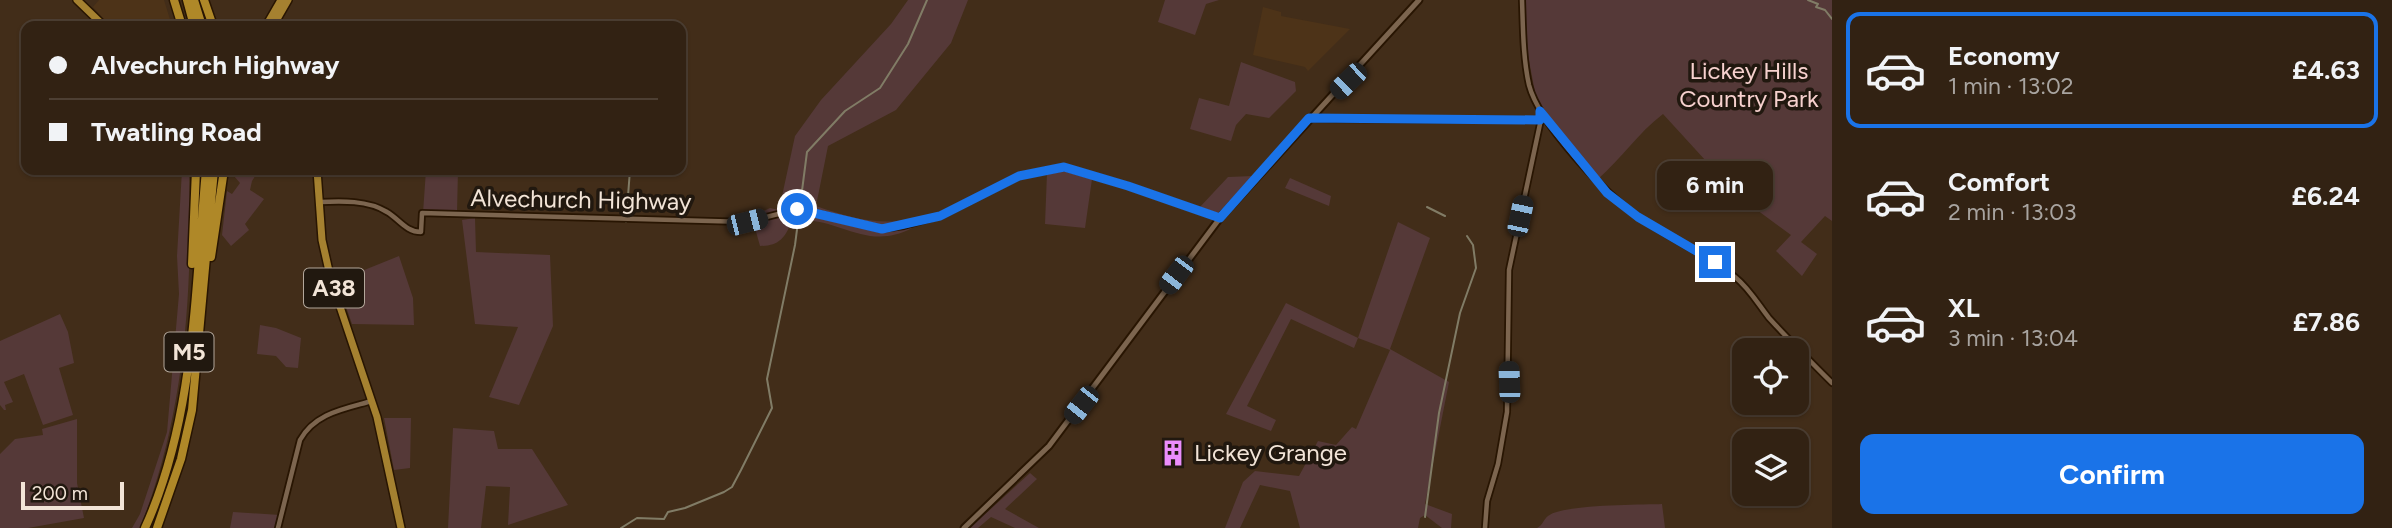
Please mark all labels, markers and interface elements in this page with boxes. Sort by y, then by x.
icon: car [1864,39,1927,102]
text: Economy [1948,40,2060,72]
text: Alvechurch Highway [91,49,339,81]
text: £4.63 [2292,54,2360,86]
park label: Lickey Hills Country Park [1679,56,1819,113]
car [1326,59,1371,103]
text: 1 min · 13:02 [1948,72,2074,100]
text: Twatling Road [91,116,262,148]
callout: 6 min [1657,160,1773,210]
icon: car [1864,165,1927,228]
text: Comfort [1948,166,2050,198]
text: 6 min [1686,171,1744,199]
text: £6.24 [2291,180,2360,212]
street label: Alvechurch Highway [470,183,692,216]
route start [781,193,813,225]
car [1506,193,1535,239]
text: 2 min · 13:03 [1948,198,2077,226]
car [725,207,770,237]
route end [1699,246,1731,278]
car [1155,252,1198,298]
road number: A38 [304,268,364,308]
icon: car [1864,291,1927,354]
text: XL [1948,292,1980,324]
text: £7.86 [2293,306,2360,338]
text: 3 min · 13:04 [1948,324,2078,352]
road number: M5 [164,332,214,372]
map controls [1732,338,1809,506]
button: locate [1732,338,1809,415]
car [1498,361,1521,403]
car [1060,382,1103,428]
button: layers [1732,429,1809,506]
button: Confirm [1860,434,2364,514]
building icon: Lickey Grange [1158,438,1188,468]
place label: Lickey Grange [1194,438,1347,467]
scale bar [21,479,124,511]
text: 200 m [32,482,88,505]

